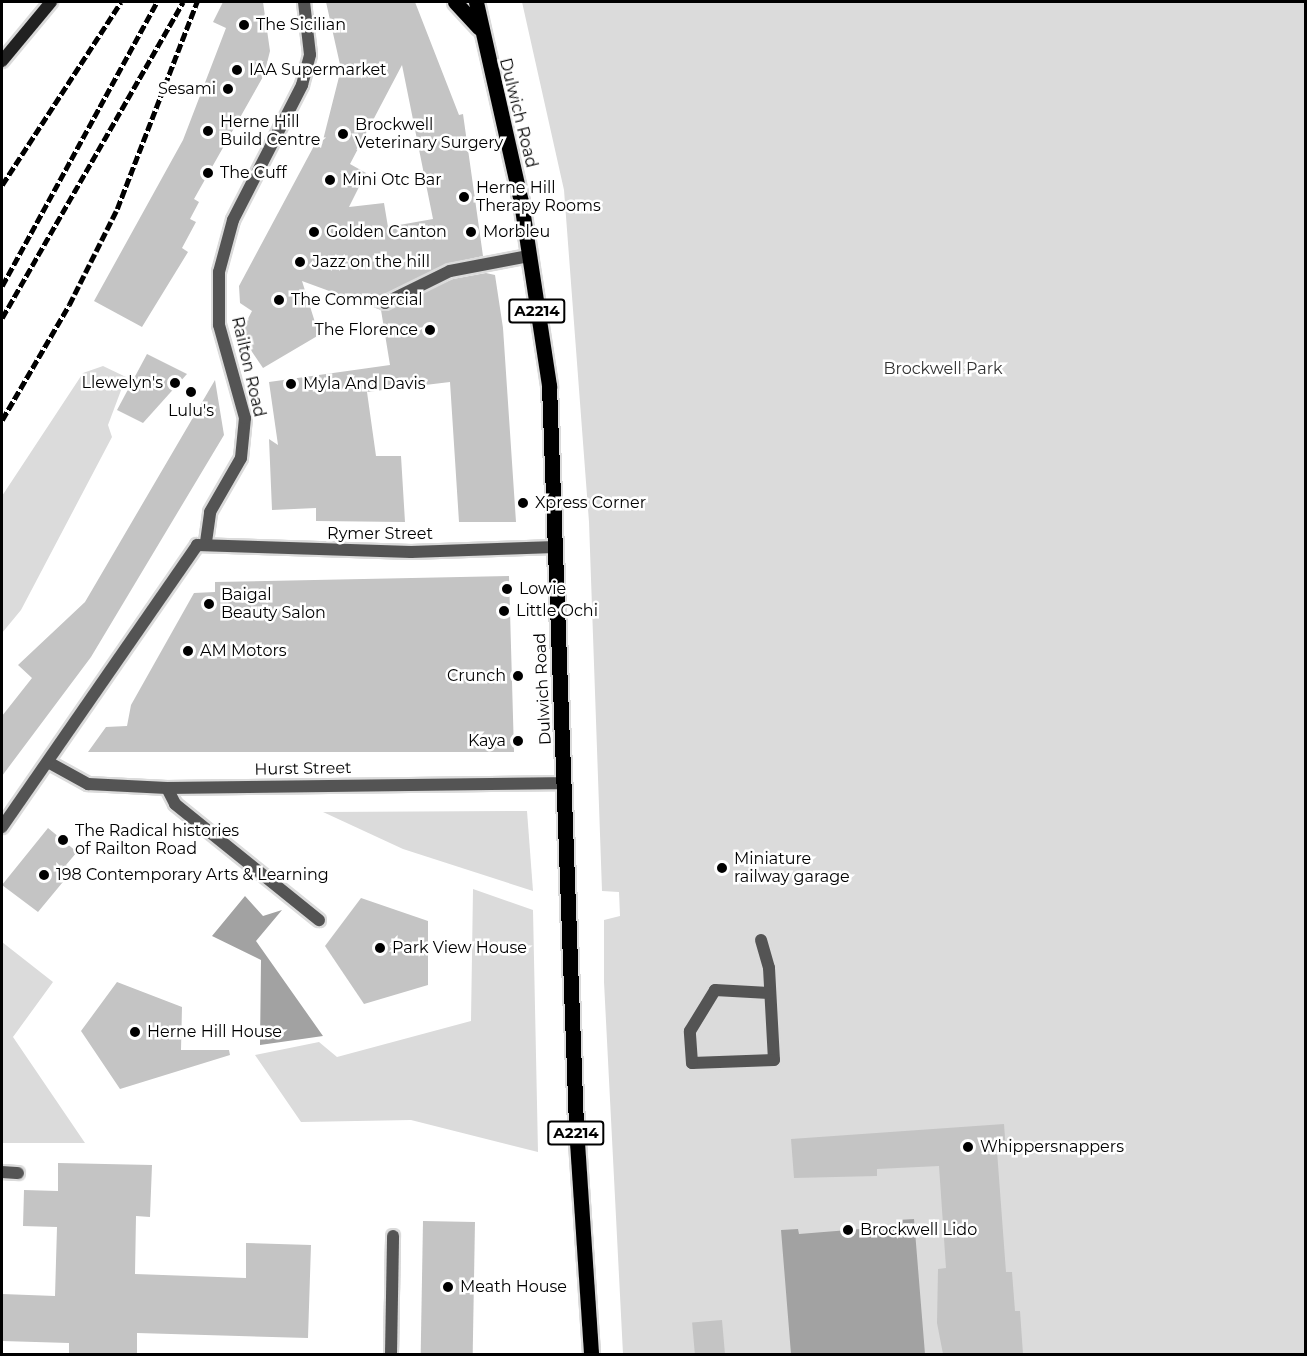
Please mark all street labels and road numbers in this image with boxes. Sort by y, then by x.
street label: Dulwich Road [495,56,541,170]
road number: A2214 [507,299,567,323]
street label: Railton Road [227,315,269,419]
street label: Rymer Street [327,524,433,544]
street label: Dulwich Road [530,632,556,746]
street label: Hurst Street [254,759,352,779]
road number: A2214 [546,1121,606,1145]

